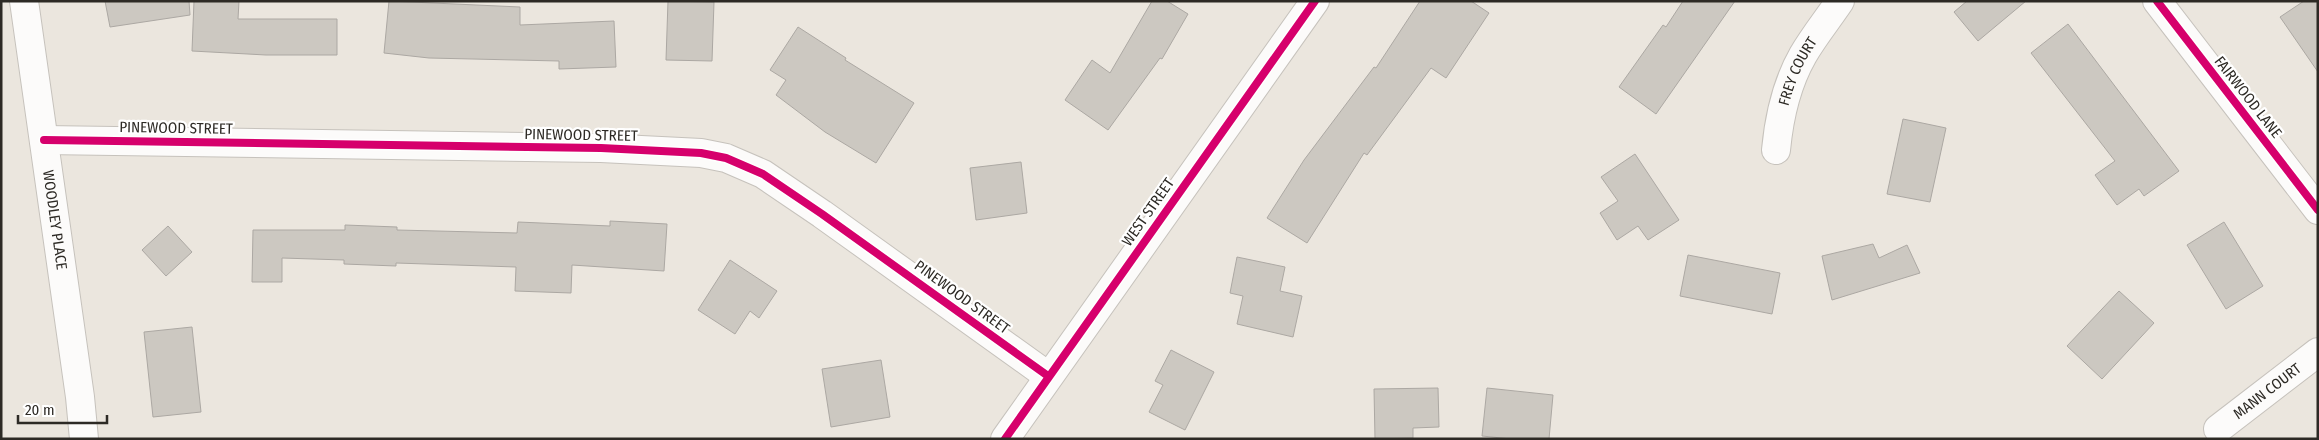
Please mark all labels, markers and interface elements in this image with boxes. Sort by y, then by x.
street label: FREY COURT [1775,34,1821,108]
street label: FAIRWOOD LANE [2210,53,2286,141]
street label: PINEWOOD STREET [119,118,233,138]
street label: PINEWOOD STREET [524,125,638,145]
street label: WOODLEY PLACE [39,169,71,271]
street label: WEST STREET [1118,174,1178,249]
street label: PINEWOOD STREET [911,256,1013,338]
street label: MANN COURT [2230,359,2305,423]
scale bar [18,392,106,424]
text: 20 m [25,401,55,419]

